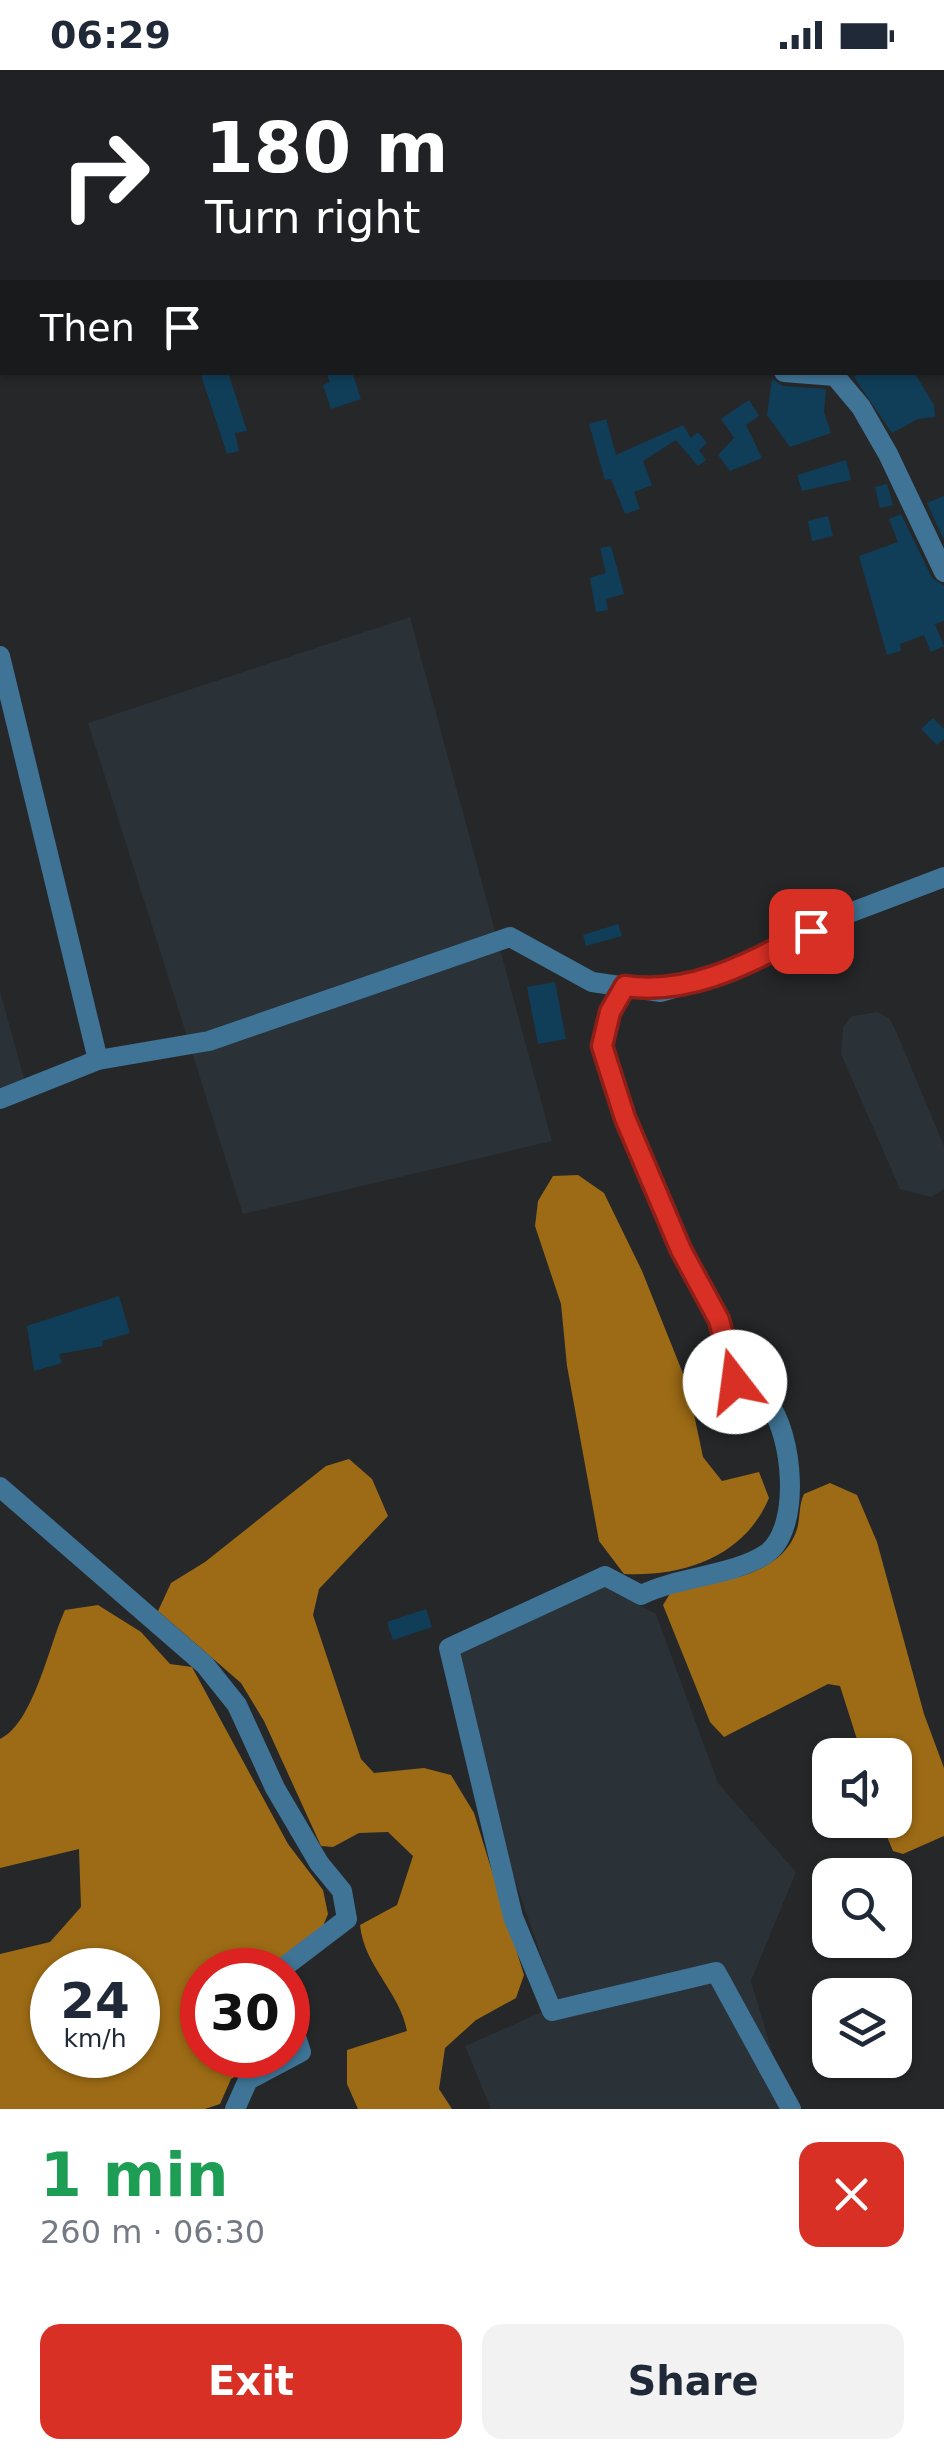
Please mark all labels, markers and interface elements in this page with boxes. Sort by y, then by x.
text: 06:29 [50,13,171,57]
text: 180 m [205,107,448,189]
icon: right [40,110,170,240]
text: Turn right [205,191,420,244]
icon: arrive [155,300,210,355]
text: Then [40,306,135,350]
pin [769,889,854,974]
icon: arrive [784,904,839,959]
position arrow [683,1330,787,1434]
map controls [812,1738,912,2078]
button: sound [812,1738,912,1838]
button: search [812,1858,912,1958]
speed limit sign: 30 [180,1948,310,2078]
text: 24 [60,1972,130,2030]
button: layers [812,1978,912,2078]
text: km/h [63,2024,127,2053]
text: 1 min [40,2140,228,2210]
button: close [799,2142,904,2247]
text: 260 m · 06:30 [40,2213,265,2251]
button: Exit [40,2324,462,2439]
button: Share [482,2324,904,2439]

